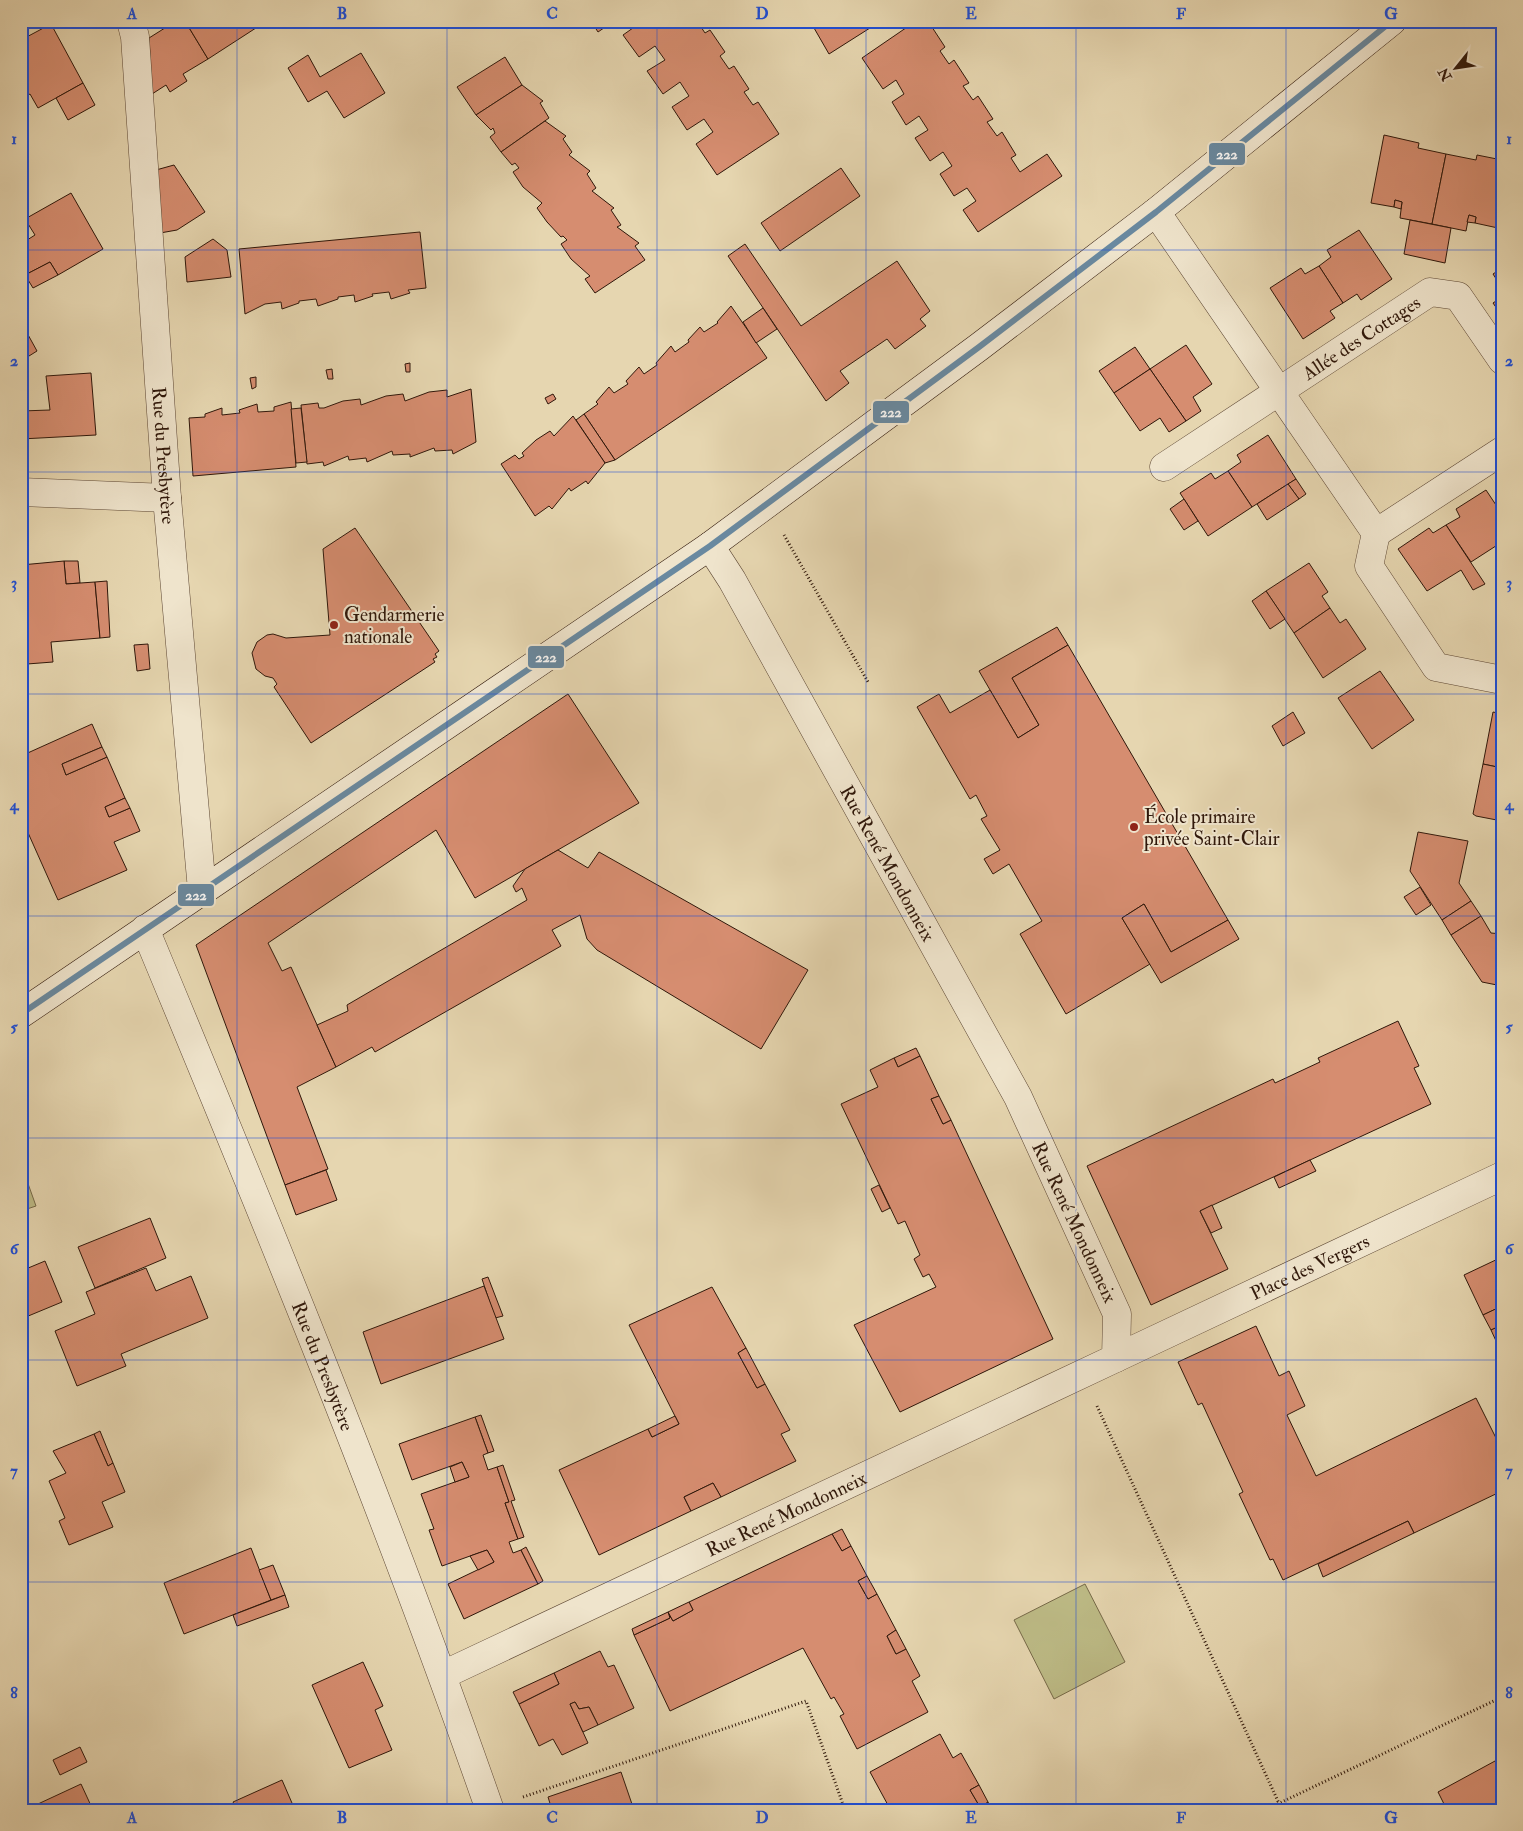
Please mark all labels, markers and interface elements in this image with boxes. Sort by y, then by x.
text: A [126,4,138,24]
text: B [337,4,347,24]
text: C [546,4,558,24]
text: D [755,4,769,24]
text: E [965,4,977,24]
text: F [1176,4,1186,24]
text: G [1384,4,1398,24]
north arrow [1430,42,1480,92]
text: N [1434,64,1456,85]
text: 1 [11,129,17,149]
text: 1 [1506,129,1512,149]
line badge: 222 [1208,142,1246,166]
text: 222 [1216,146,1238,163]
street label: Allée des Cottages [1297,291,1425,386]
text: 2 [10,351,18,371]
text: 2 [1505,351,1513,371]
street label: Rue du Presbytère [146,386,180,525]
line badge: 222 [872,400,910,424]
text: 222 [880,404,902,421]
text: 3 [11,573,17,593]
text: 3 [1506,573,1512,593]
place label: Gendarmerie nationale [344,603,445,649]
marker: Gendarmerie nationale [328,619,340,631]
line badge: 222 [527,645,565,669]
text: 222 [535,649,557,666]
street label: Rue René Mondonneix [834,781,940,946]
text: 4 [9,795,20,815]
text: 4 [1504,795,1515,815]
place label: École primaire privée Saint-Clair [1143,803,1280,852]
marker: École primaire privée Saint-Clair [1128,821,1140,833]
line badge: 222 [177,883,215,907]
text: 222 [185,887,207,904]
text: 5 [10,1017,18,1037]
text: 5 [1505,1017,1513,1037]
street label: Rue René Mondonneix [1026,1138,1122,1307]
street label: Place des Vergers [1247,1229,1373,1306]
text: 6 [10,1239,20,1259]
text: 6 [1505,1239,1515,1259]
street label: Rue du Presbytère [286,1298,359,1435]
text: 7 [10,1461,18,1481]
text: 7 [1505,1461,1513,1481]
street label: Rue René Mondonneix [702,1466,871,1563]
text: 8 [10,1683,18,1703]
text: 8 [1505,1683,1513,1703]
text: A [126,1808,138,1828]
text: B [337,1808,347,1828]
text: C [546,1808,558,1828]
text: D [755,1808,769,1828]
text: E [965,1808,977,1828]
text: F [1176,1808,1186,1828]
text: G [1384,1808,1398,1828]

